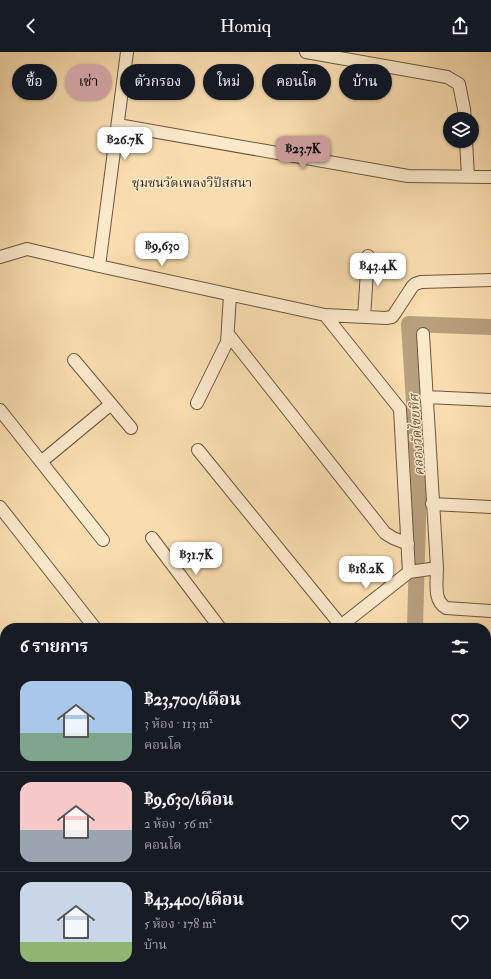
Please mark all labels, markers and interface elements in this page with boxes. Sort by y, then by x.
icon: back [20,15,42,37]
text: Homiq [220,15,271,38]
icon: share [449,15,471,37]
chip: ซื้อ [12,64,57,100]
chip: เช่า [65,64,112,100]
chip: ตัวกรอง [120,64,195,100]
chip: ใหม่ [203,64,254,100]
chip: คอนโด [262,64,331,100]
chip: บ้าน [339,64,392,100]
map controls [443,112,479,148]
button: layers [443,112,479,148]
pin: ฿26.7K [92,127,158,161]
text: ฿26.7K [106,132,144,148]
pin: ฿23.7K [270,136,336,170]
text: ฿23.7K [285,141,321,157]
district label: ชุมชนวัดเพลงวิปัสสนา [132,175,252,191]
pin: ฿9,630 [129,233,195,267]
text: ฿9,630 [144,238,180,254]
pin: ฿43.4K [345,253,411,287]
text: ฿43.4K [359,258,397,274]
water label: คลองวัดไชยทิศ [404,392,428,476]
pin: ฿31.7K [163,542,229,576]
text: ฿31.7K [179,547,213,563]
pin: ฿18.2K [333,556,399,590]
text: ฿18.2K [348,561,384,577]
text: 6 รายการ [20,636,88,657]
icon: filters [449,636,471,658]
text: ฿23,700/เดือน [144,689,241,710]
icon: home [52,697,100,745]
icon: heart [449,710,471,732]
text: 3 ห้อง · 113 m² [144,716,213,732]
text: คอนโด [144,737,182,753]
text: ฿9,630/เดือน [144,789,234,810]
icon: home [52,798,100,846]
icon: heart [449,811,471,833]
text: 2 ห้อง · 56 m² [144,816,212,832]
text: คอนโด [144,837,182,853]
text: ฿43,400/เดือน [144,889,244,910]
icon: home [52,898,100,946]
icon: heart [449,911,471,933]
text: 5 ห้อง · 178 m² [144,916,216,932]
text: บ้าน [144,937,167,953]

